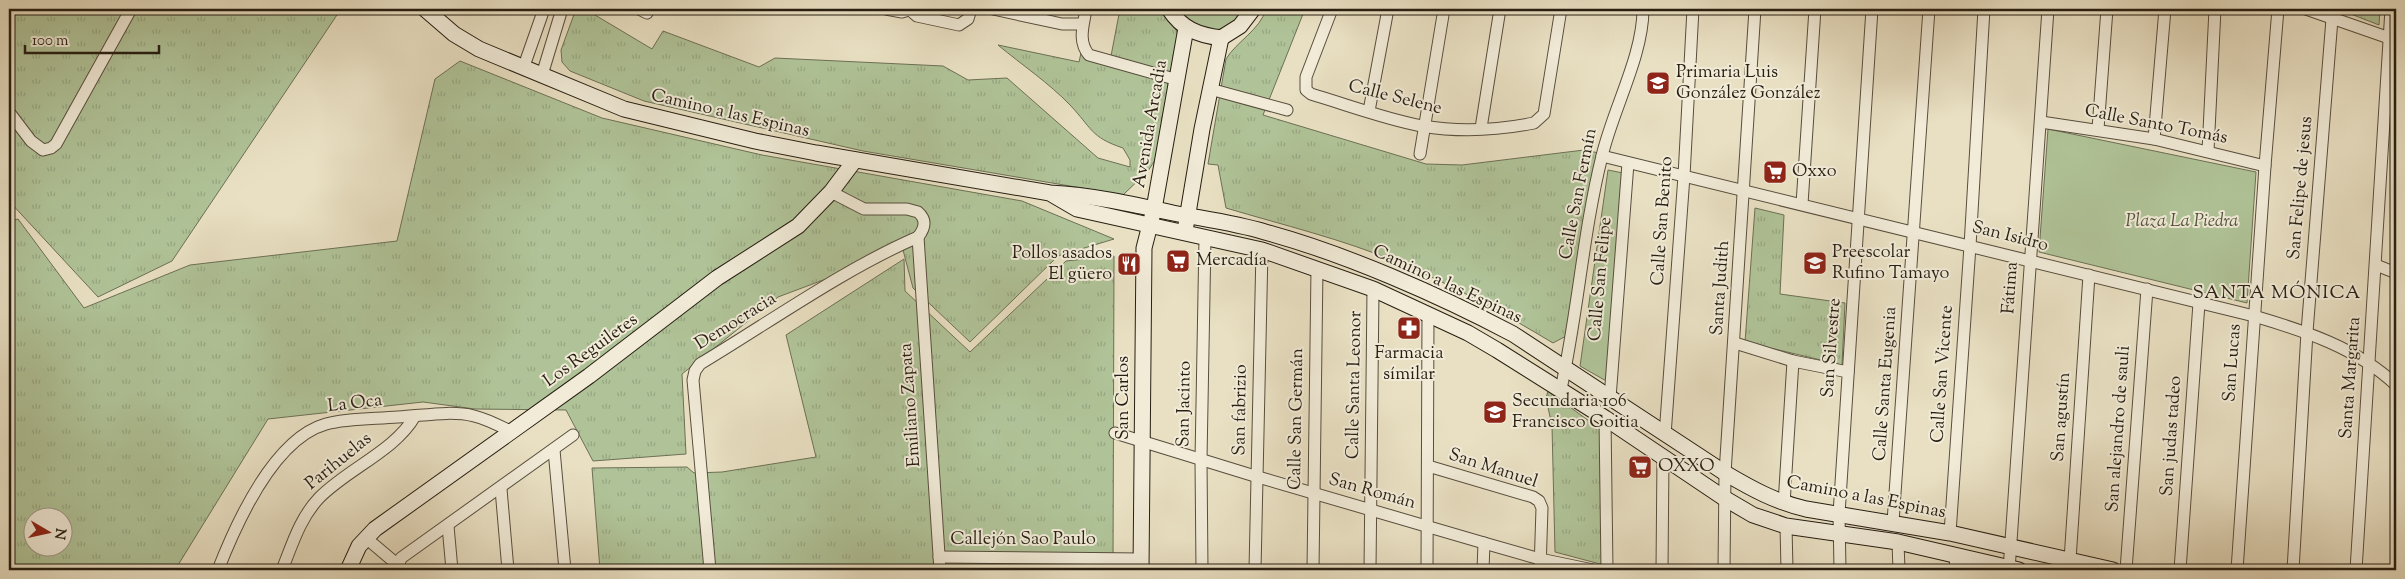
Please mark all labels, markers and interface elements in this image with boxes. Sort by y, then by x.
scale bar [25,22,159,54]
text: 100 m [32,31,69,52]
street label: Avenida Arcadia [1127,58,1175,190]
place label: Primaria Luis González González [1676,60,1821,107]
school or university icon: Primaria Luis González González [1645,70,1671,96]
street label: Calle Selene [1345,74,1445,122]
street label: Camino a las Espinas [648,83,812,145]
street label: Calle Santo Tomás [2082,98,2230,152]
street label: San Felipe de jesus [2282,115,2320,261]
street label: Calle San Fermín [1553,126,1605,262]
street label: Calle San Benito [1646,155,1680,287]
supermarket icon: Oxxo [1762,159,1788,185]
place label: Oxxo [1792,159,1837,185]
park label: Plaza La Piedra [2126,209,2238,235]
street label: San Isidro [1969,215,2051,259]
street label: Calle San Felipe [1583,216,1619,342]
street label: Camino a las Espinas [1368,239,1526,331]
street label: Santa Judith [1705,239,1737,336]
place label: Preescolar Rufino Tamayo [1832,240,1950,287]
place label: Pollos asados El güero [1012,241,1112,288]
supermarket icon: Mercadía [1165,248,1191,274]
place label: Mercadía [1196,248,1267,274]
school or university icon: Preescolar Rufino Tamayo [1802,250,1828,276]
restaurant icon: Pollos asados El güero [1116,251,1142,277]
street label: Fátima [1996,261,2026,315]
district label: SANTA MÓNICA [2193,280,2361,307]
street label: Democracia [690,287,782,357]
street label: San Silvestre [1816,297,1848,399]
street label: Calle San Vicente [1925,304,1961,444]
street label: Calle Santa Eugenia [1868,306,1904,462]
street label: Los Reguiletes [538,308,644,394]
street label: Calle Santa Leonor [1341,310,1369,459]
pharmacy icon: Farmacia símilar [1396,315,1422,341]
street label: Santa Margarita [2334,316,2368,440]
street label: San Lucas [2217,323,2249,403]
place label: Farmacia símilar [1375,341,1443,388]
street label: Emiliano Zapata [894,342,928,468]
street label: San alejandro de sauli [2100,345,2138,513]
street label: Calle San Germán [1283,348,1311,490]
street label: San Carlos [1111,356,1137,440]
street label: San Jacinto [1171,360,1199,447]
street label: San fabrizio [1227,364,1255,456]
street label: San agustín [2046,371,2078,463]
street label: San judas tadeo [2155,375,2189,497]
street label: La Oca [326,388,384,420]
place label: Secundaria 106 Francisco Goitia [1512,389,1639,436]
school or university icon: Secundaria 106 Francisco Goitia [1482,399,1508,425]
street label: Parihuelas [300,427,378,497]
street label: San Manuel [1445,442,1541,496]
supermarket icon: OXXO [1627,454,1653,480]
place label: OXXO [1658,454,1715,480]
street label: San Román [1325,467,1419,517]
street label: Camino a las Espinas [1784,470,1948,526]
north arrow [22,506,72,556]
text: N [48,527,70,541]
street label: Callejón Sao Paulo [950,527,1096,553]

